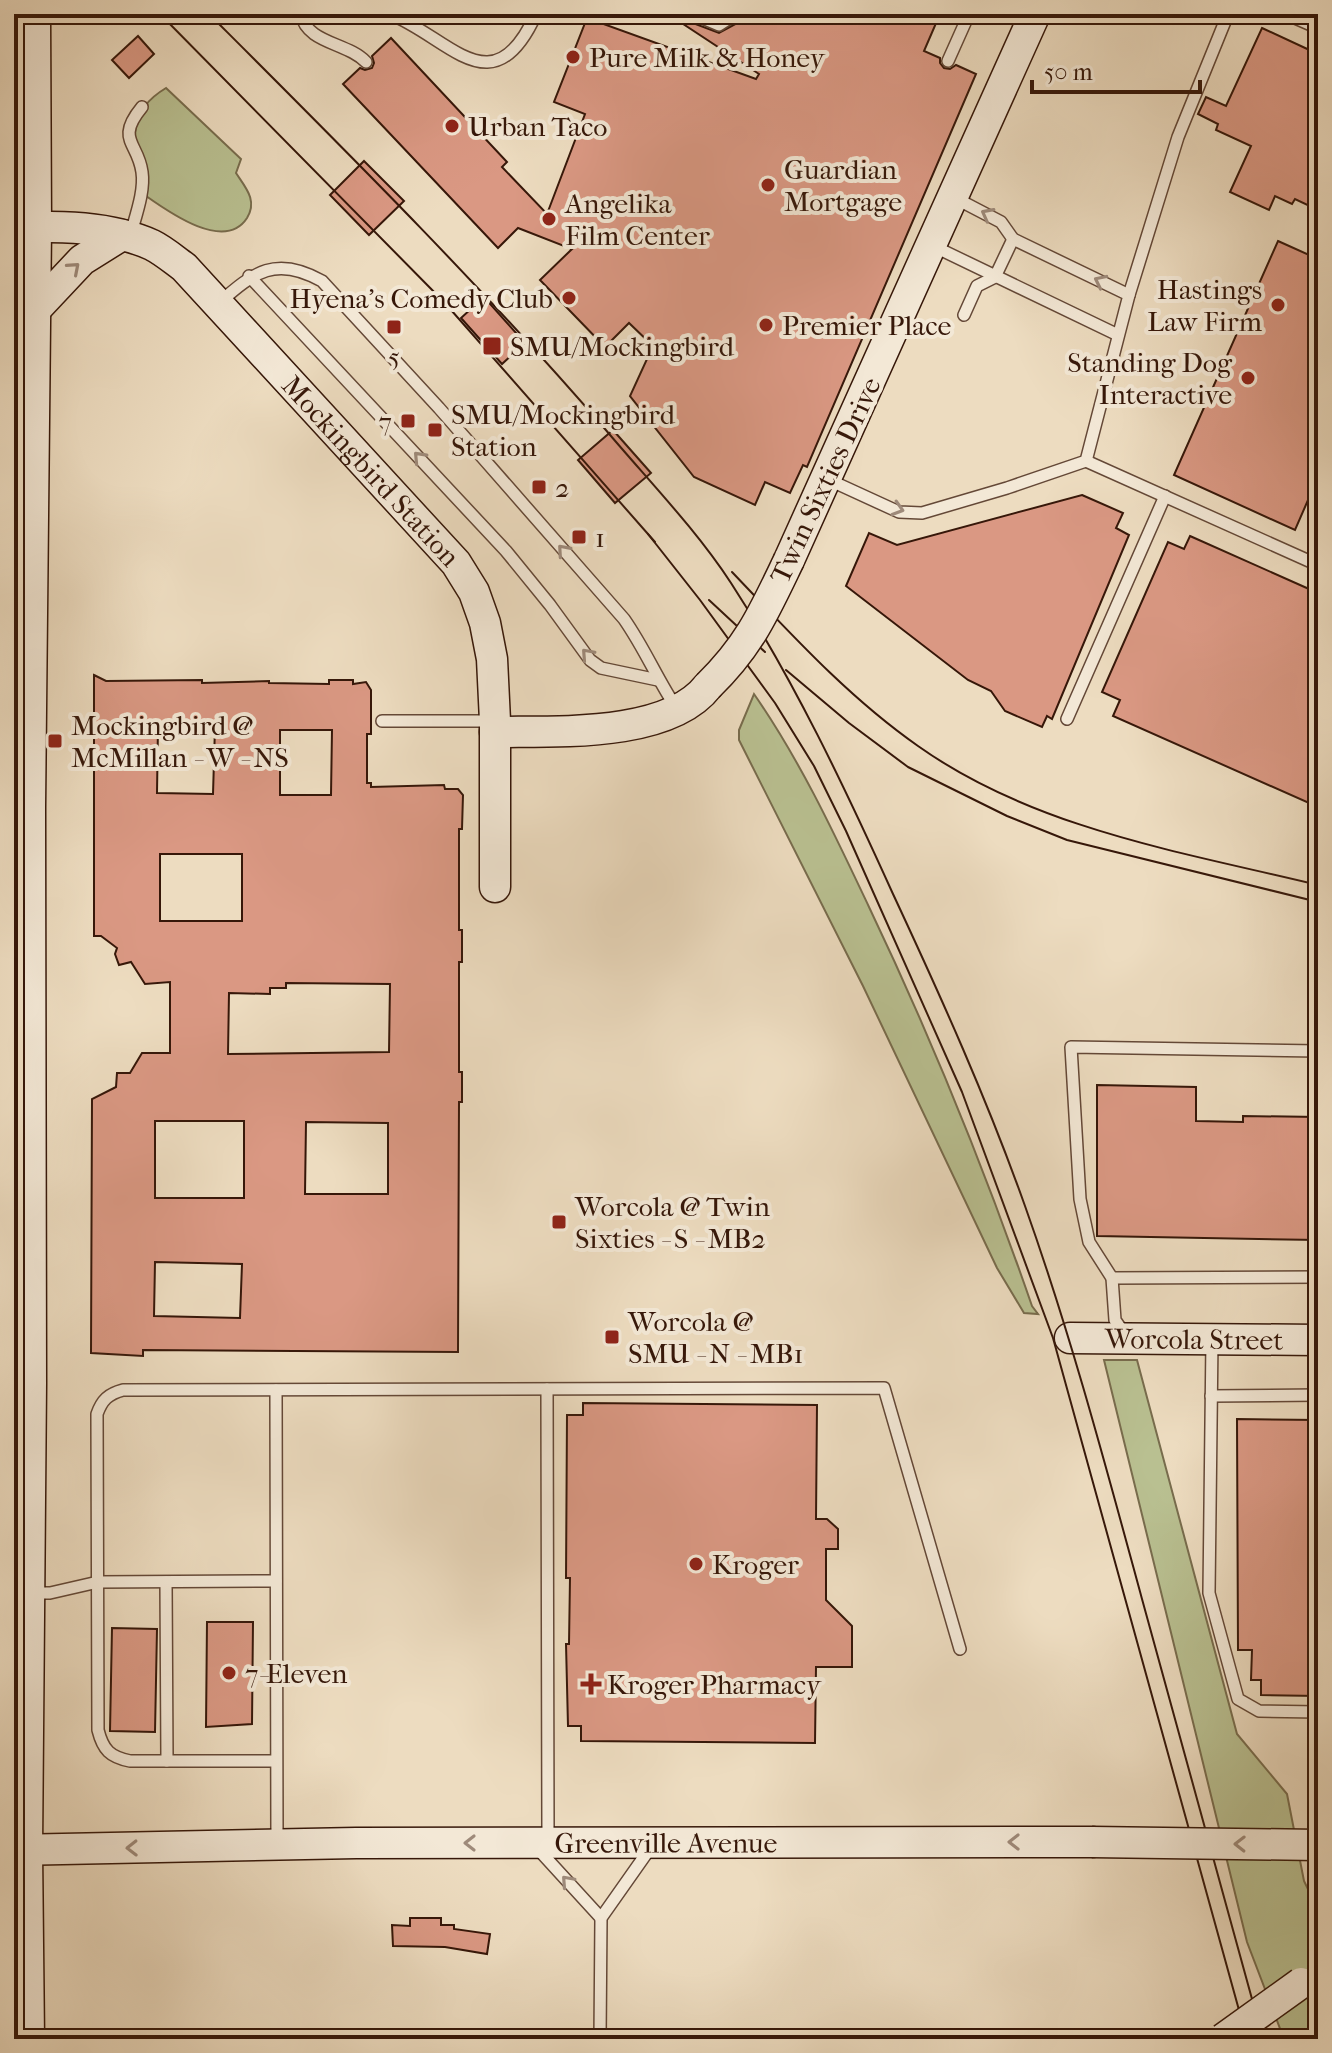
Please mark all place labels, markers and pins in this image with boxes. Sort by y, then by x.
place label: Pure Milk & Honey [589,41,826,74]
marker: Pure Milk & Honey [564,48,582,66]
place label: Urban Taco [468,110,608,143]
marker: Urban Taco [443,117,461,135]
place label: Guardian Mortgage [784,153,902,218]
marker: Guardian Mortgage [759,176,777,194]
place label: Angelika Film Center [564,187,710,252]
marker: Angelika Film Center [540,210,558,228]
place label: Hastings Law Firm [1147,273,1263,338]
place label: Hyena's Comedy Club [290,282,553,315]
marker: Hyena's Comedy Club [560,289,578,307]
marker: Hastings Law Firm [1269,296,1287,314]
place label: Premier Place [782,309,952,342]
marker: Premier Place [757,316,775,334]
marker: 5 [385,318,403,336]
place label: SMU/Mockingbird [510,330,735,363]
marker: SMU/Mockingbird [481,335,503,357]
place label: 5 [388,340,400,373]
place label: Standing Dog Interactive [1067,346,1233,411]
marker: Standing Dog Interactive [1239,369,1257,387]
place label: SMU/Mockingbird Station [451,398,676,463]
place label: 7 [378,405,392,438]
marker: 7 [399,412,417,430]
marker: SMU/Mockingbird Station [426,421,444,439]
place label: 2 [555,471,569,504]
marker: 2 [530,478,548,496]
place label: 1 [595,521,605,554]
marker: 1 [570,528,588,546]
place label: Mockingbird @ McMillan - W - NS [71,709,289,774]
marker: Mockingbird @ McMillan - W - NS [46,732,64,750]
place label: Worcola @ Twin Sixties - S - MB2 [574,1190,770,1255]
marker: Worcola @ Twin Sixties - S - MB2 [550,1213,568,1231]
place label: Worcola @ SMU - N - MB1 [627,1305,803,1370]
marker: Worcola @ SMU - N - MB1 [603,1328,621,1346]
place label: Kroger [712,1548,799,1581]
marker: Kroger [687,1555,705,1573]
place label: 7-Eleven [245,1657,348,1690]
marker: 7-Eleven [220,1664,238,1682]
place label: Kroger Pharmacy [607,1668,822,1701]
marker: Kroger Pharmacy [582,1675,600,1693]

